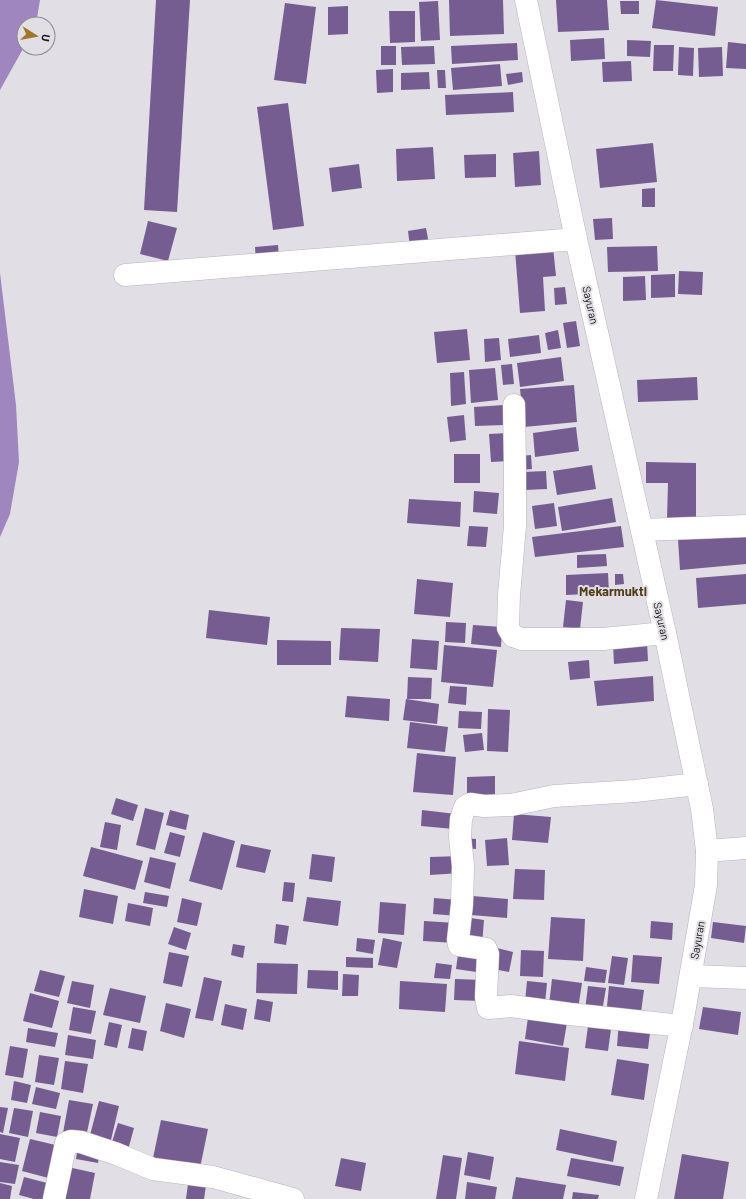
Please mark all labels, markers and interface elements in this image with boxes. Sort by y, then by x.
north arrow [16,16,56,56]
text: U [39,33,53,43]
street label: Sayuran [580,285,602,325]
district label: Mekarmukti [579,583,647,599]
street label: Sayuran [651,601,673,641]
street label: Sayuran [687,920,707,960]

